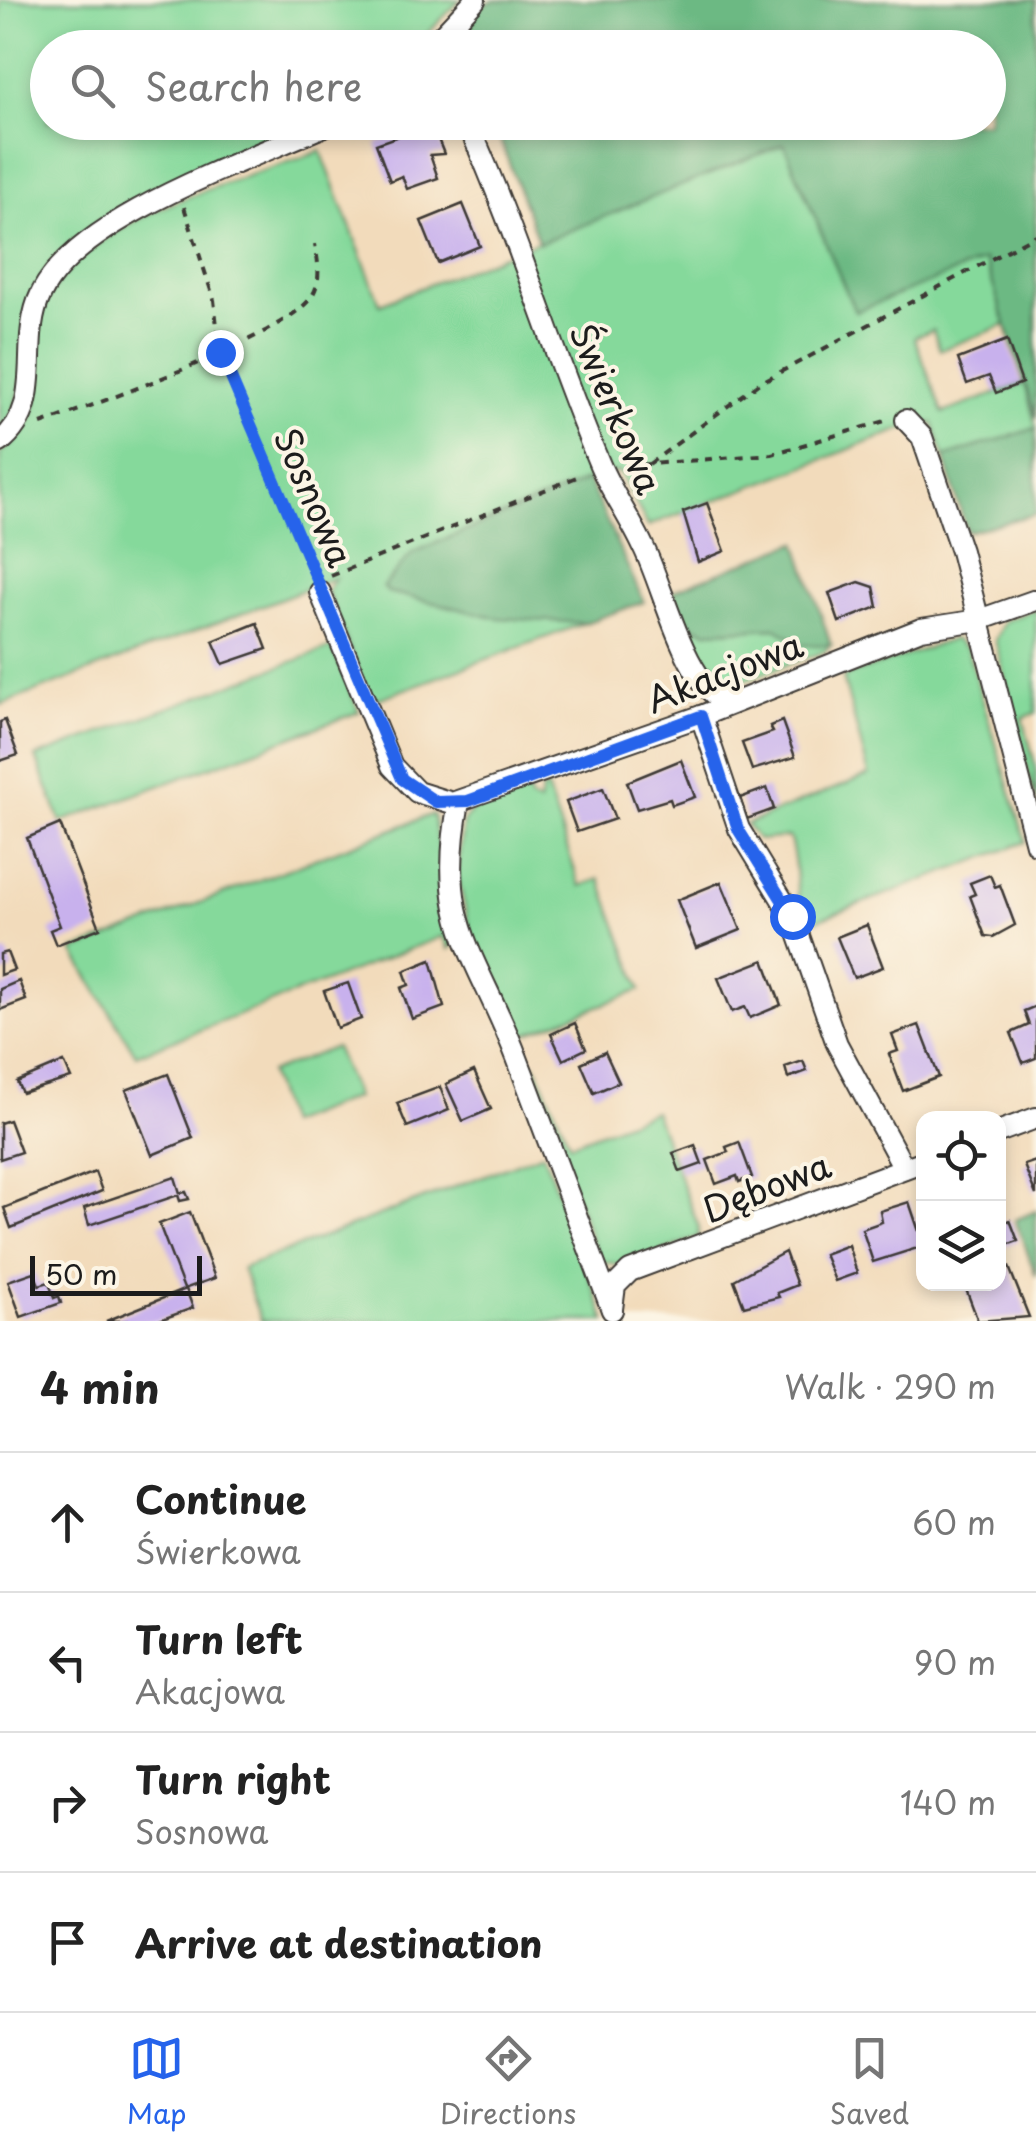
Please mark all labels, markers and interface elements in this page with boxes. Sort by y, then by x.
search box [30,30,1006,140]
text: Search here [145,57,362,114]
icon: search [65,58,120,113]
street label: Świerkowa [557,314,677,502]
route end [198,330,244,376]
street label: Sosnowa [262,419,368,575]
street label: Akacjowa [638,617,810,725]
route start [770,894,816,940]
map controls [916,1111,1006,1291]
button: locate [916,1111,1006,1201]
street label: Dębowa [694,1137,838,1235]
button: layers [916,1201,1006,1291]
scale bar [30,1251,202,1296]
text: 50 m [45,1252,118,1295]
text: 4 min [40,1355,160,1418]
text: Walk · 290 m [784,1362,996,1410]
text: Continue [135,1470,306,1527]
icon: ahead [40,1495,95,1550]
text: 60 m [912,1498,996,1546]
text: Świerkowa [135,1527,301,1575]
text: Turn left [135,1610,303,1667]
icon: left [40,1635,95,1690]
text: 90 m [914,1638,996,1686]
text: Akacjowa [135,1667,285,1715]
text: Turn right [135,1750,331,1807]
icon: right [40,1775,95,1830]
text: 140 m [900,1778,996,1826]
text: Sosnowa [135,1807,269,1855]
text: Arrive at destination [135,1914,543,1971]
icon: arrive [40,1915,95,1970]
tab: Map [127,2031,187,2134]
tab: Directions [440,2031,576,2134]
tab: Saved [830,2031,909,2134]

